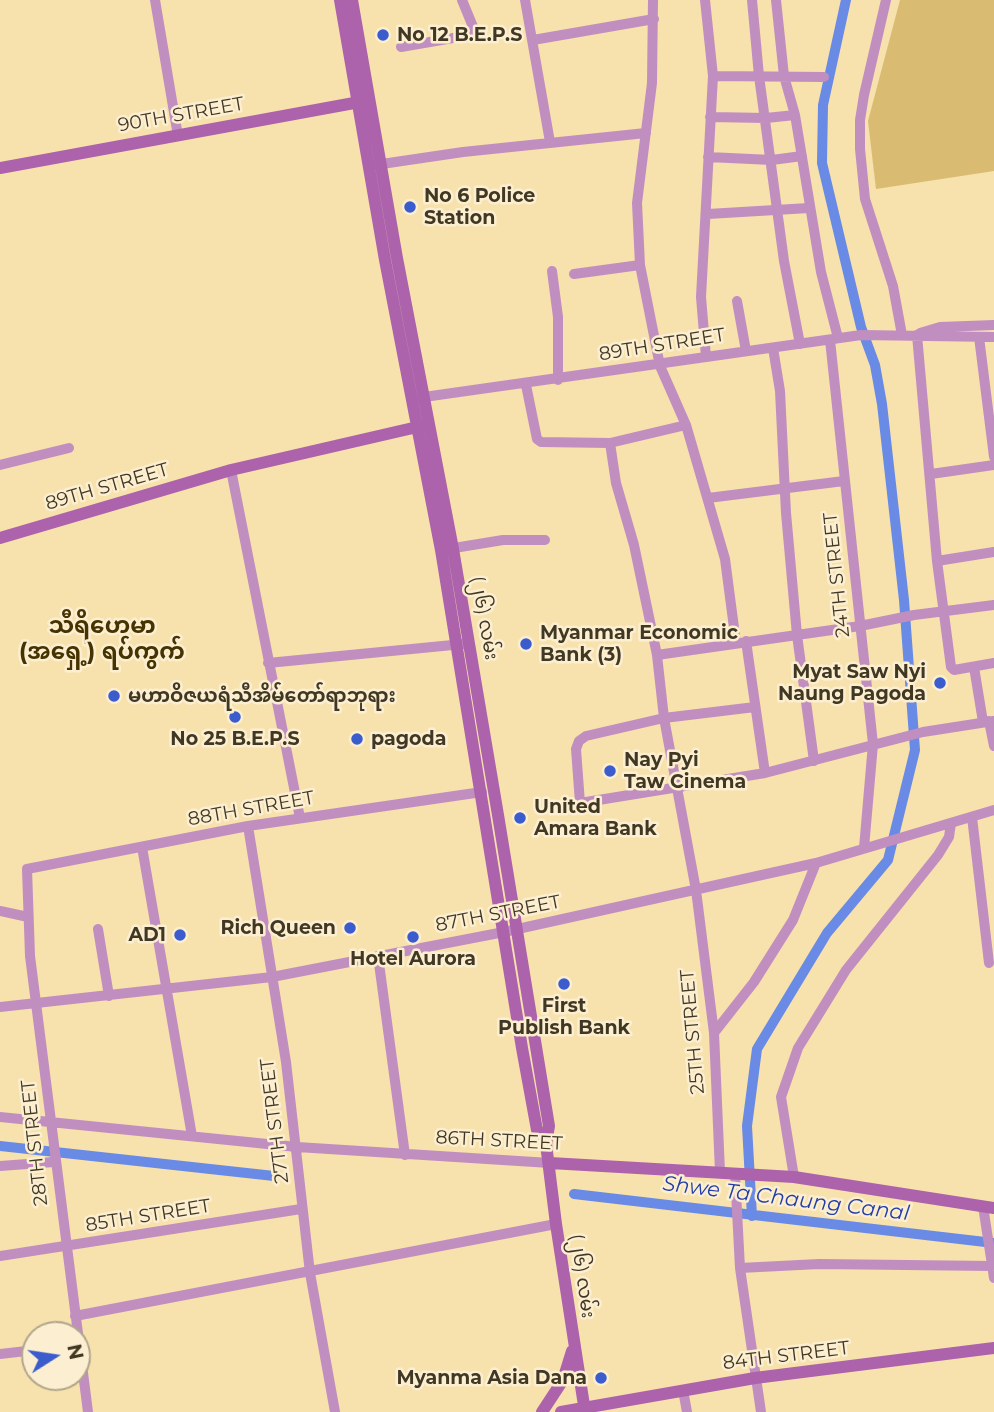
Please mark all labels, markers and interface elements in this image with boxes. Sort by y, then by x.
place label: No 12 B.E.P.S [397,24,522,46]
marker: No 12 B.E.P.S [375,27,391,43]
street label: 90TH STREET [116,93,246,137]
place label: No 6 Police Station [424,185,535,229]
marker: No 6 Police Station [402,199,418,215]
street label: 89TH STREET [597,324,727,366]
street label: 89TH STREET [43,459,171,515]
street label: 24TH STREET [819,511,855,639]
street label: (၂၆) လမ်း [465,574,503,662]
district label: သီရိဟေမာ (အရှေ့) ရပ်ကွက် [19,612,185,666]
place label: Myanmar Economic Bank (3) [540,622,738,666]
marker: Myanmar Economic Bank (3) [518,636,534,652]
place label: Myat Saw Nyi Naung Pagoda [778,661,926,705]
marker: Myat Saw Nyi Naung Pagoda [932,675,948,691]
place label: မဟာဝိဇယရံသီအိမ်တော်ရာဘုရား [128,685,396,707]
marker: မဟာဝိဇယရံသီအိမ်တော်ရာဘုရား [106,688,122,704]
marker: No 25 B.E.P.S [227,709,243,725]
place label: No 25 B.E.P.S [170,728,300,750]
place label: pagoda [371,728,446,750]
marker: pagoda [349,731,365,747]
place label: Nay Pyi Taw Cinema [624,749,746,793]
marker: Nay Pyi Taw Cinema [602,763,618,779]
street label: 88TH STREET [186,787,316,831]
place label: United Amara Bank [534,796,657,840]
marker: United Amara Bank [512,810,528,826]
street label: 87TH STREET [433,891,563,937]
place label: Rich Queen [220,917,336,939]
marker: Rich Queen [342,920,358,936]
place label: AD1 [128,924,166,946]
marker: AD1 [172,927,188,943]
marker: Hotel Aurora [405,929,421,945]
place label: Hotel Aurora [350,948,476,970]
street label: 25TH STREET [676,969,710,1095]
marker: First Publish Bank [556,976,572,992]
place label: First Publish Bank [498,995,630,1039]
street label: 27TH STREET [256,1057,294,1185]
street label: 28TH STREET [17,1079,53,1207]
street label: 86TH STREET [435,1126,563,1156]
water label: Shwe Ta Chaung Canal [661,1171,911,1227]
street label: 85TH STREET [84,1195,212,1237]
street label: (၂၆) လမ်း [565,1232,599,1320]
north arrow [21,1321,91,1391]
street label: 84TH STREET [721,1337,851,1375]
text: N [62,1342,88,1362]
place label: Myanma Asia Dana [396,1367,587,1389]
marker: Myanma Asia Dana [593,1370,609,1386]

